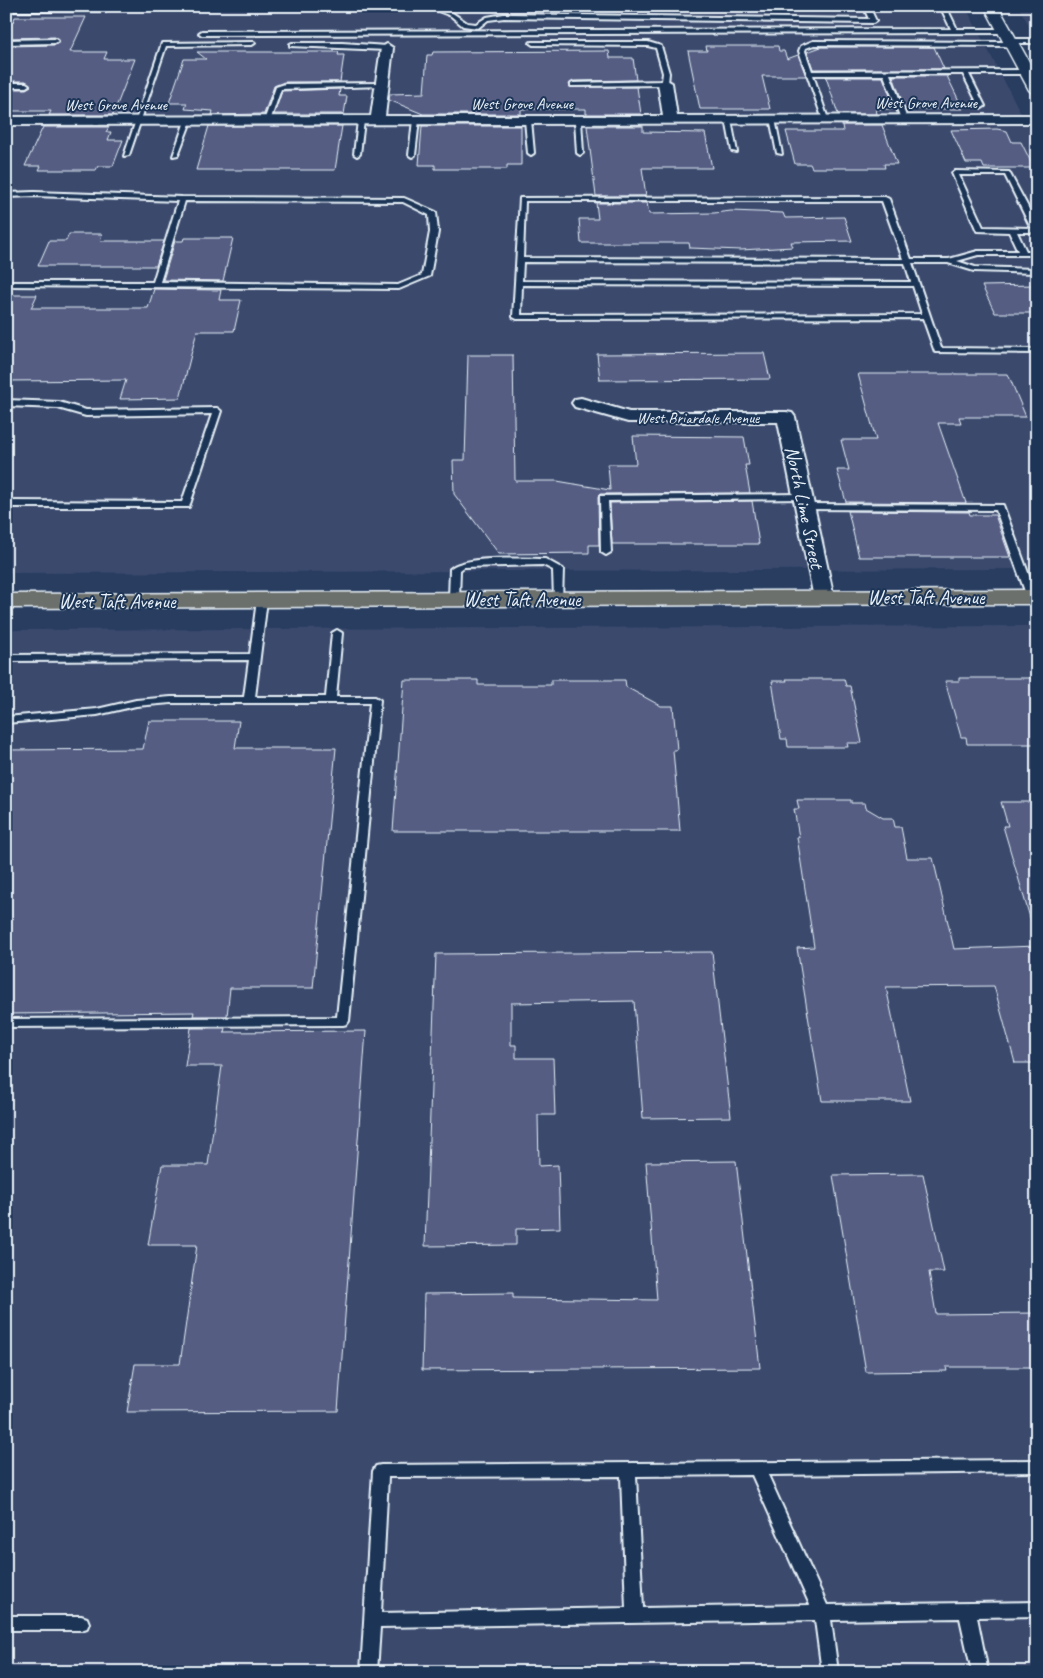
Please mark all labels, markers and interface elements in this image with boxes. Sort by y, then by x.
street label: West Grove Avenue [875,93,979,113]
street label: West Grove Avenue [471,94,575,114]
street label: West Grove Avenue [65,95,169,115]
street label: West Briardale Avenue [637,408,761,428]
street label: North Lime Street [779,444,830,573]
street label: West Taft Avenue [868,585,986,610]
street label: West Taft Avenue [464,587,582,612]
street label: West Taft Avenue [59,589,177,614]

